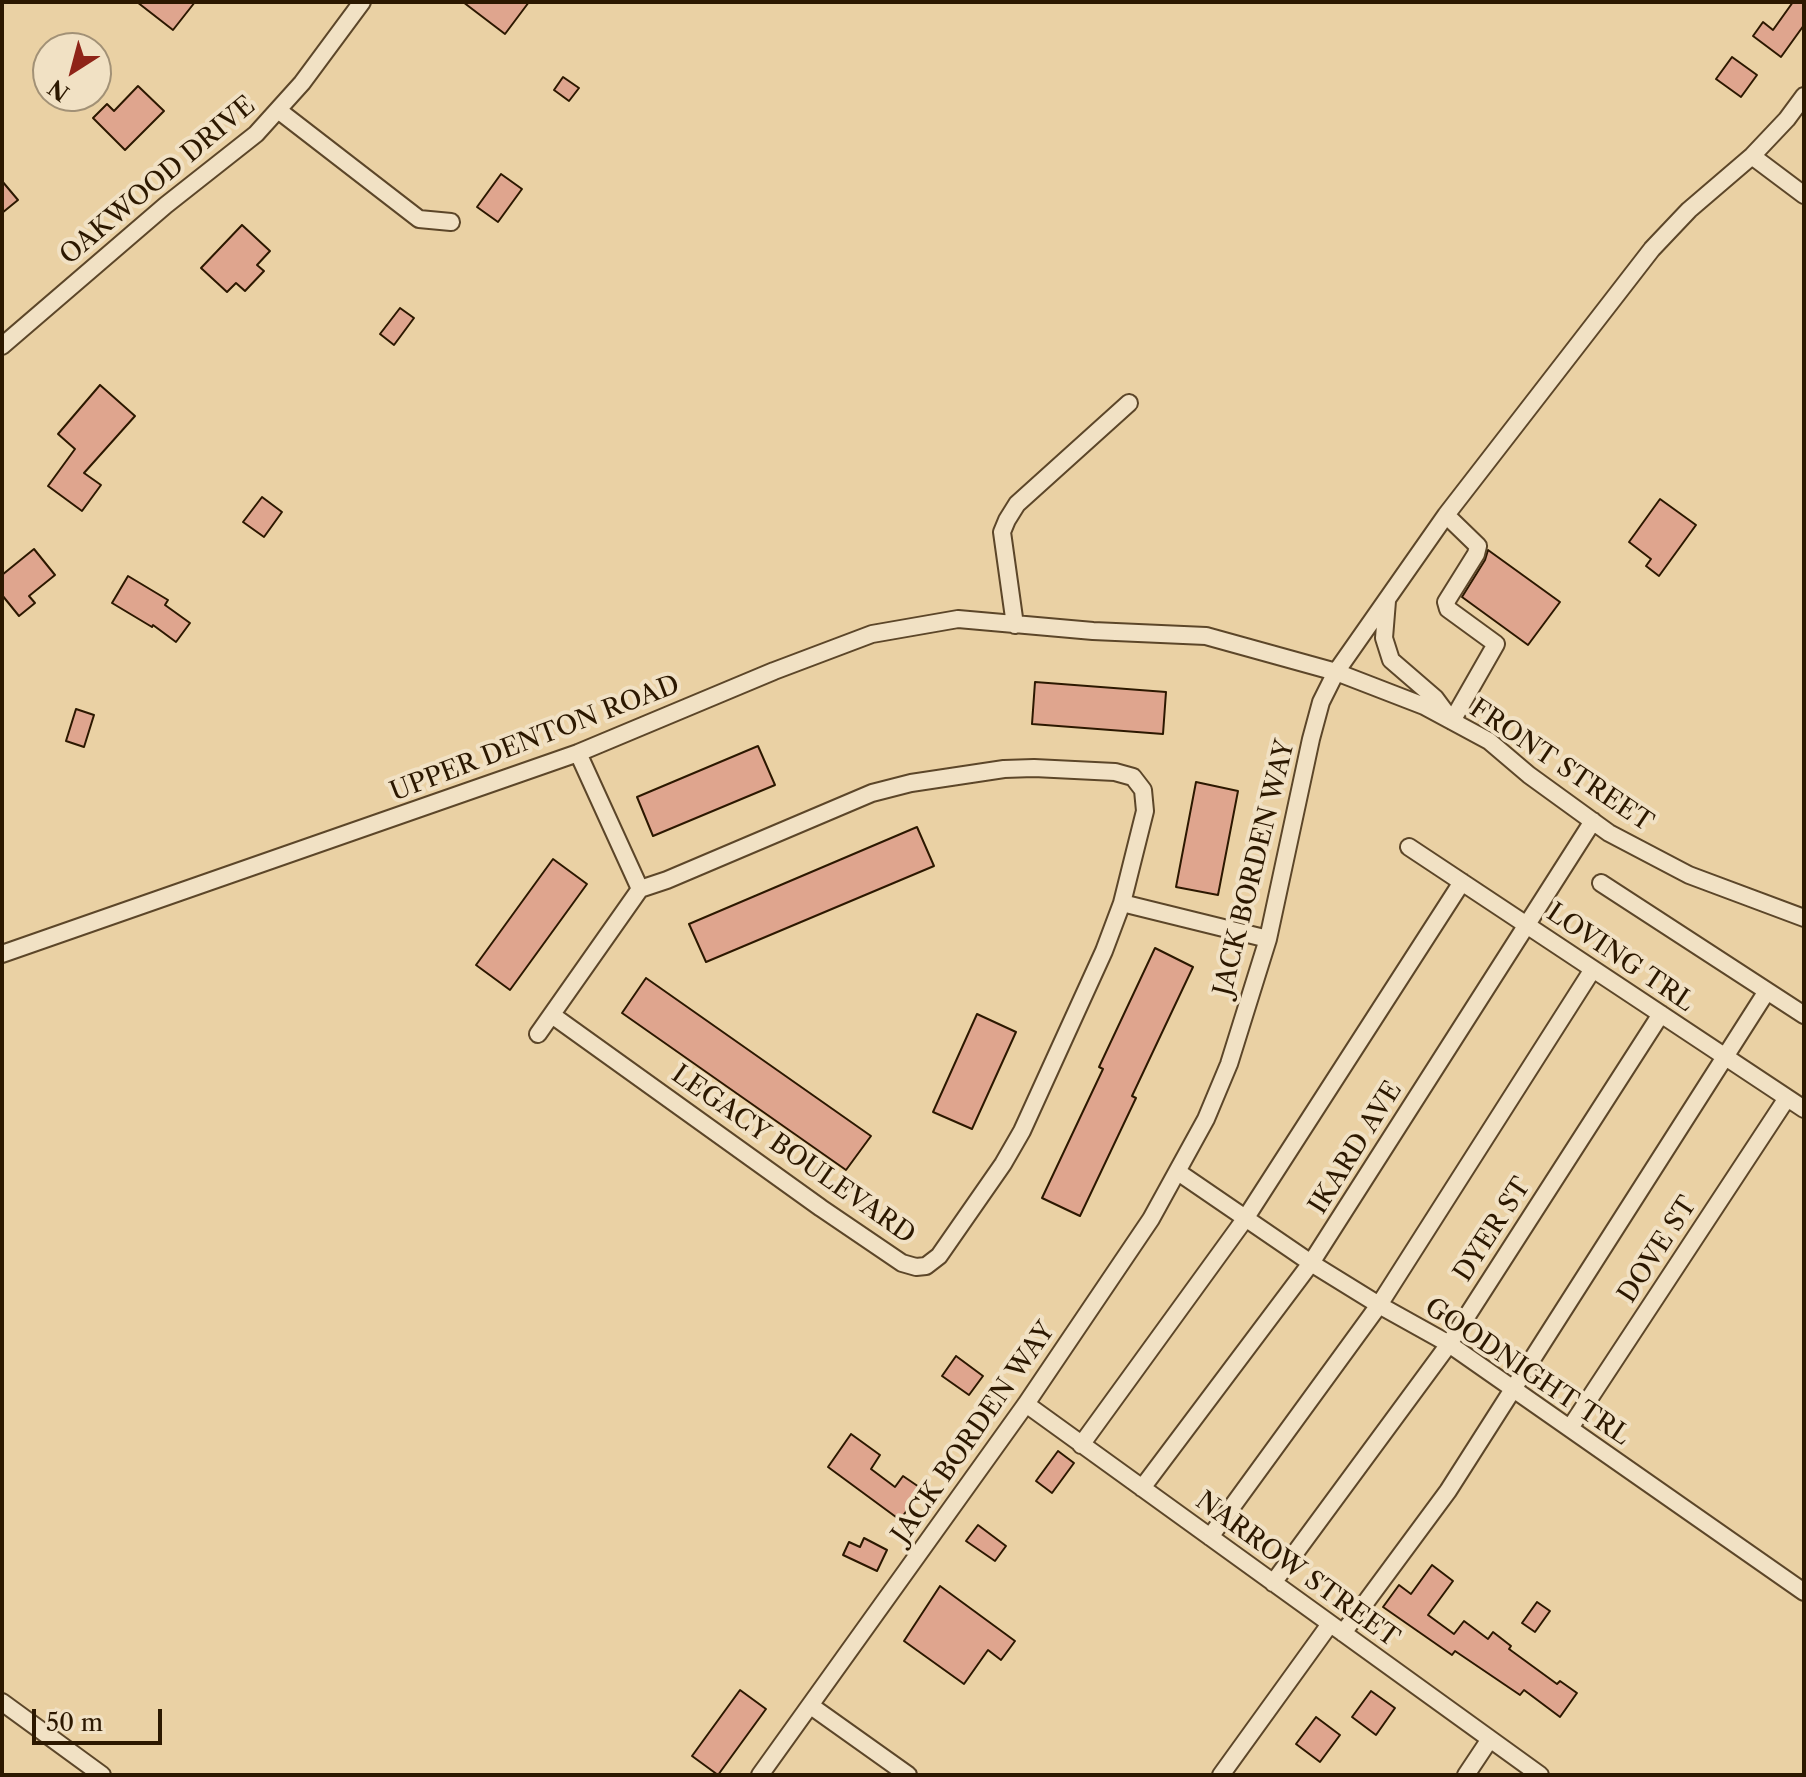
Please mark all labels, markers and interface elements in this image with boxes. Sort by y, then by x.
north arrow [32,32,112,112]
text: N [43,74,74,107]
street label: OAKWOOD DRIVE [54,90,262,272]
street label: UPPER DENTON ROAD [386,669,684,809]
street label: FRONT STREET [1464,693,1658,839]
street label: JACK BORDEN WAY [1208,737,1302,999]
street label: LOVING TRL [1540,897,1700,1019]
street label: LEGACY BOULEVARD [665,1059,921,1251]
street label: IKARD AVE [1303,1076,1409,1220]
street label: DYER ST [1448,1172,1538,1288]
street label: DOVE ST [1612,1191,1704,1309]
street label: GOODNIGHT TRL [1418,1292,1636,1452]
street label: JACK BORDEN WAY [886,1316,1062,1550]
street label: NARROW STREET [1189,1486,1405,1654]
scale bar [36,1693,166,1743]
text: 50 m [46,1708,103,1737]

